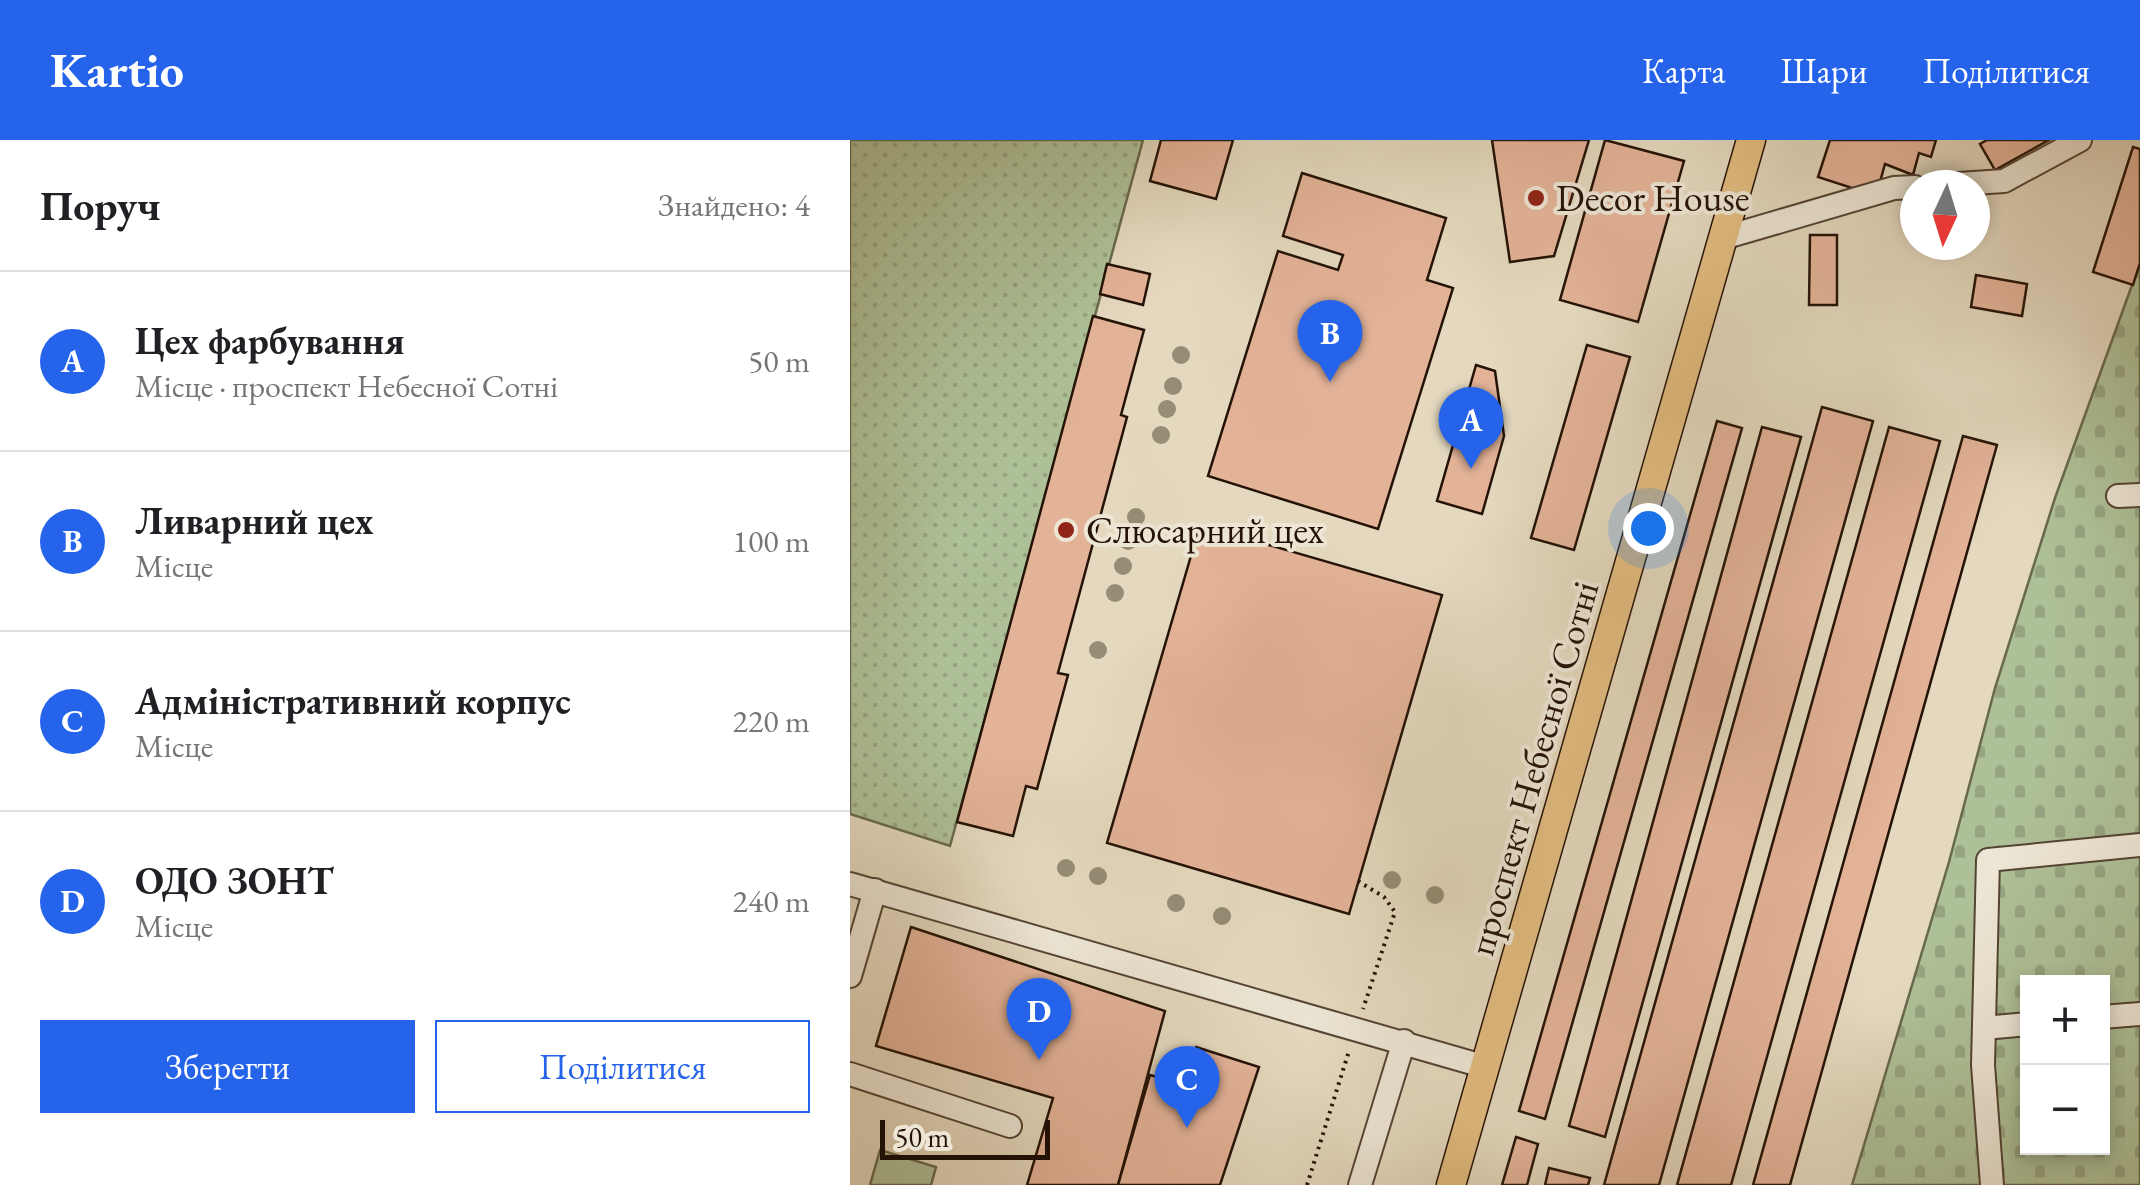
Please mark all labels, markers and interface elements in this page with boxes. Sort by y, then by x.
text: Kartio [50,39,184,101]
text: Карта [1642,48,1726,93]
text: Шари [1781,48,1867,93]
text: Поділитися [1922,48,2090,93]
north arrow [1900,170,1990,260]
place label: Decor House [1556,173,1750,222]
text: Поруч [40,178,161,233]
text: Знайдено: 4 [658,184,810,226]
marker: Decor House [1525,187,1547,209]
pin: B [1298,300,1362,382]
text: Цех фарбування [135,316,405,365]
text: A [61,340,84,382]
text: 50 m [748,340,810,382]
text: Місце · проспект Небесної Сотні [135,365,558,407]
pin: A [1438,386,1504,469]
text: Ливарний цех [135,496,374,545]
your location [1623,503,1674,554]
place label: Слюсарний цех [1086,505,1324,554]
marker: Слюсарний цех [1055,519,1077,541]
text: B [62,520,83,562]
text: 100 m [733,520,810,562]
text: Місце [135,545,213,587]
street label: проспект Небесної Сотні [1456,575,1609,960]
text: Адміністративний корпус [135,676,571,725]
text: C [61,700,84,742]
text: 220 m [733,700,810,742]
text: Місце [135,725,213,767]
text: ОДО ЗОНТ [135,856,334,905]
text: D [60,880,85,922]
text: 240 m [733,880,810,922]
text: Місце [135,905,213,947]
map controls [2020,975,2110,1155]
button: + [2020,975,2110,1065]
pin: D [1006,978,1072,1060]
button: Зберегти [40,1020,415,1113]
button: Поділитися [435,1020,810,1113]
pin: C [1154,1046,1220,1128]
button: − [2020,1065,2110,1155]
scale bar [880,1115,1050,1160]
text: 50 m [895,1119,949,1155]

